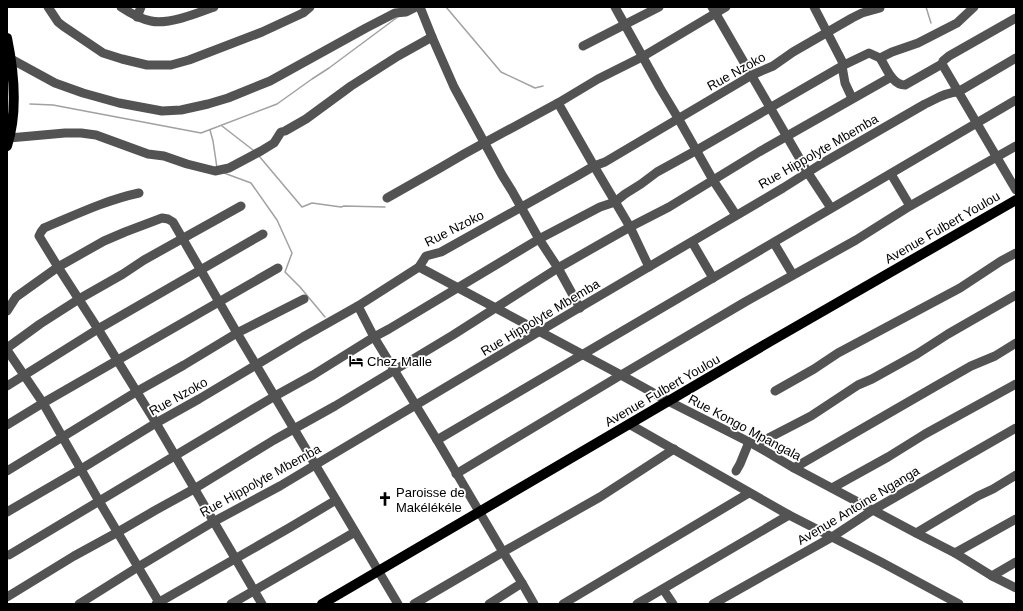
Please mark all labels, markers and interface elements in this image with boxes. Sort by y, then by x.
street label: Rue Nzoko [704,49,768,94]
street label: Rue Hippolyte Mbemba [756,111,881,192]
street label: Avenue Fulbert Youlou [882,188,1003,267]
street label: Rue Nzoko [422,207,486,250]
street label: Rue Hippolyte Mbemba [478,276,603,359]
street label: Avenue Fulbert Youlou [602,351,723,430]
hotel icon: Chez Malle [348,353,364,369]
place label: Chez Malle [367,354,432,369]
street label: Rue Nzoko [146,374,210,419]
street label: Rue Kongo Mpangala [686,391,804,464]
street label: Rue Hippolyte Mbemba [197,441,324,520]
street label: Avenue Antoine Nganga [794,463,923,548]
place label: Paroisse de Makélékéle [396,485,465,515]
church icon: Paroisse de Makélékéle [377,491,393,507]

